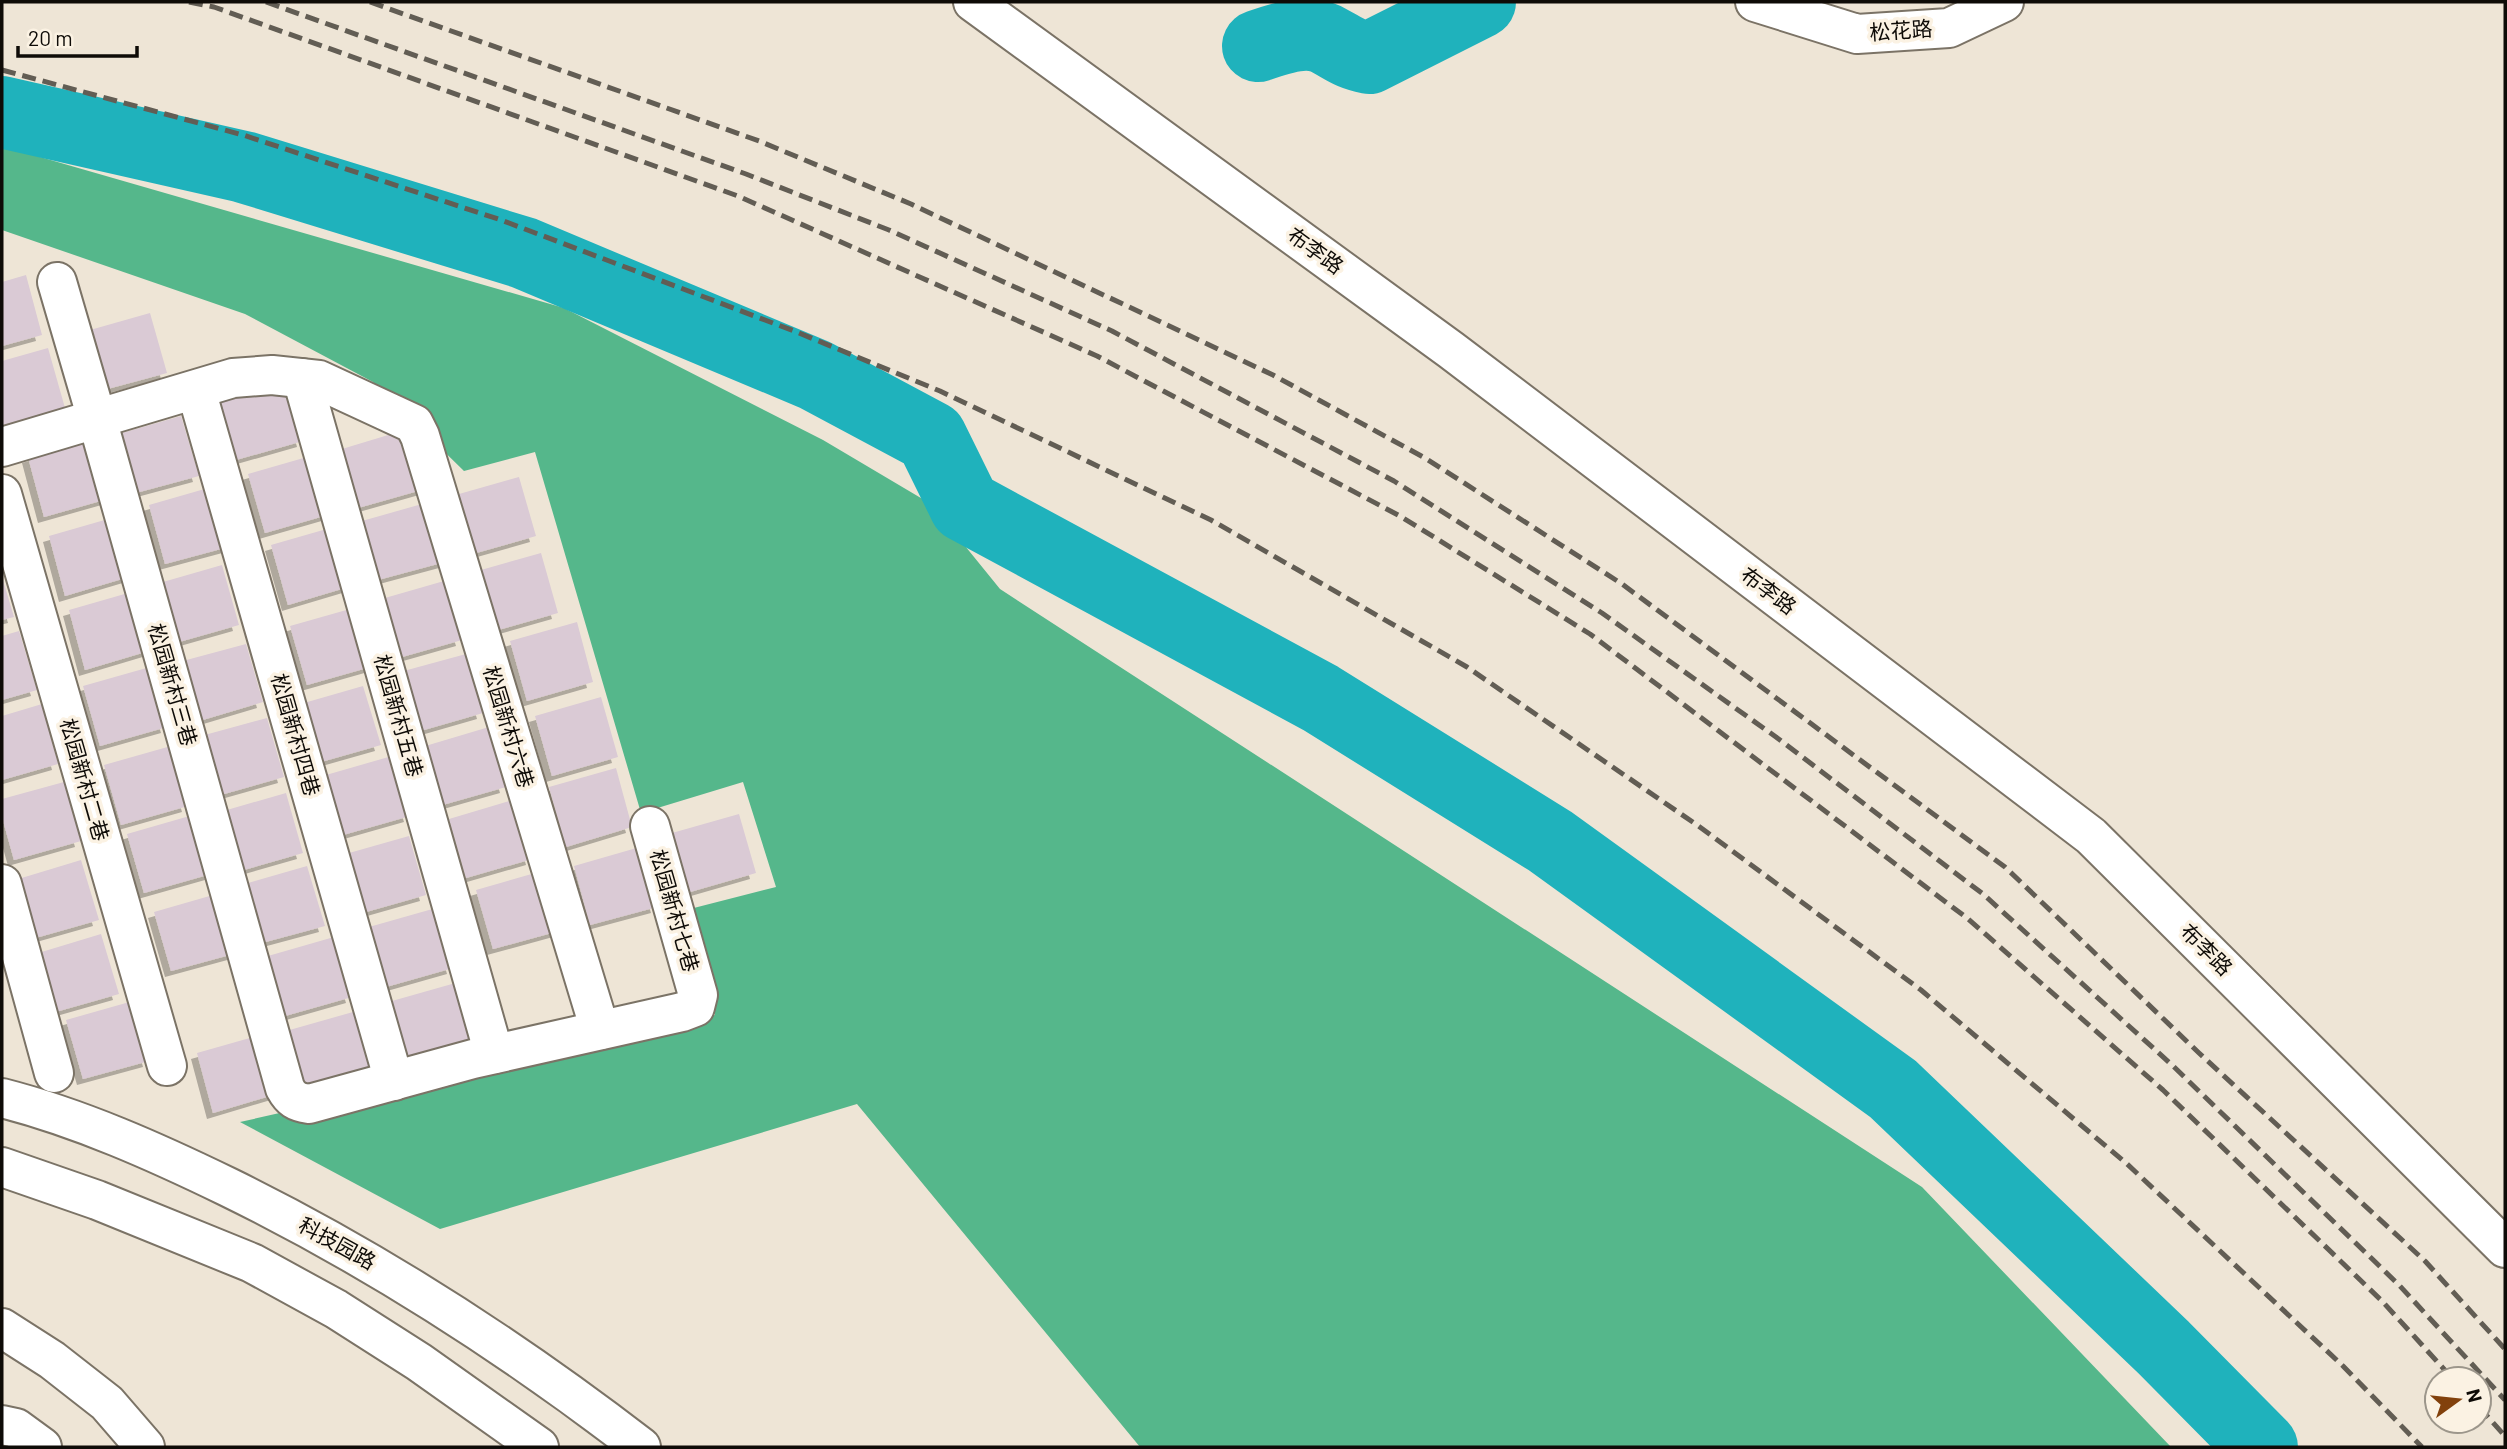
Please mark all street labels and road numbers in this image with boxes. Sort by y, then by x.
street label: 松花路 [1869,15,1933,44]
street label: 布李路 [1283,221,1349,278]
street label: 布李路 [1736,561,1802,619]
street label: 松园新村三巷 [144,621,203,749]
street label: 松园新村五巷 [370,652,429,780]
street label: 松园新村六巷 [479,663,540,790]
street label: 松园新村四巷 [267,671,326,799]
street label: 松园新村二巷 [56,716,115,844]
street label: 松园新村七巷 [646,847,705,975]
street label: 布李路 [2176,918,2238,980]
street label: 科技园路 [295,1211,381,1274]

